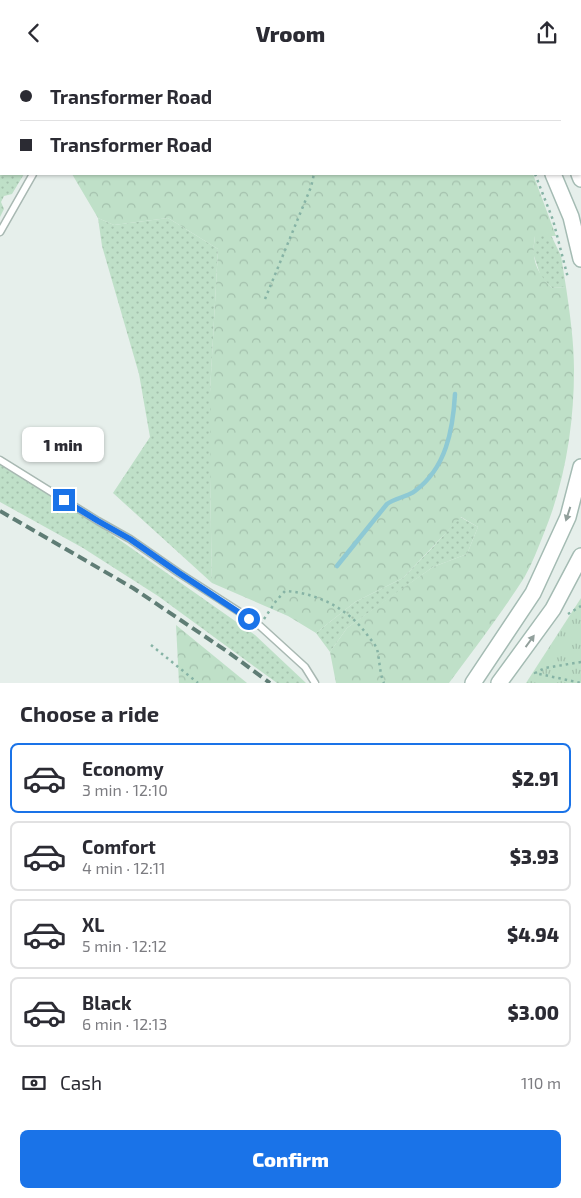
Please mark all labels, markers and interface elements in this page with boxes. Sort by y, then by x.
icon: back [20,19,48,47]
icon: share [533,19,561,47]
text: Vroom [256,20,325,46]
text: Transformer Road [50,85,212,108]
text: Transformer Road [50,133,212,156]
callout: 1 min [23,427,105,463]
text: 1 min [43,435,83,454]
route end [53,489,75,511]
one-way arrow [564,507,571,522]
route start [238,608,260,630]
one-way arrow [525,634,535,648]
text: Choose a ride [20,700,159,726]
icon: car [22,756,67,801]
text: Economy [82,757,164,780]
text: $2.91 [512,767,559,790]
text: 3 min · 12:10 [82,780,168,799]
icon: car [22,834,67,879]
text: Comfort [82,835,156,858]
text: $3.93 [510,845,559,868]
text: 4 min · 12:11 [82,858,165,877]
icon: car [22,912,67,957]
text: XL [82,913,104,936]
text: $4.94 [507,923,559,946]
text: 5 min · 12:12 [82,936,167,955]
icon: car [22,990,67,1035]
text: Black [82,991,132,1014]
text: $3.00 [508,1001,559,1024]
text: 6 min · 12:13 [82,1014,167,1033]
icon: cash [20,1069,48,1097]
text: Cash [60,1071,102,1094]
text: 110 m [521,1073,561,1092]
button: Confirm [20,1130,561,1188]

